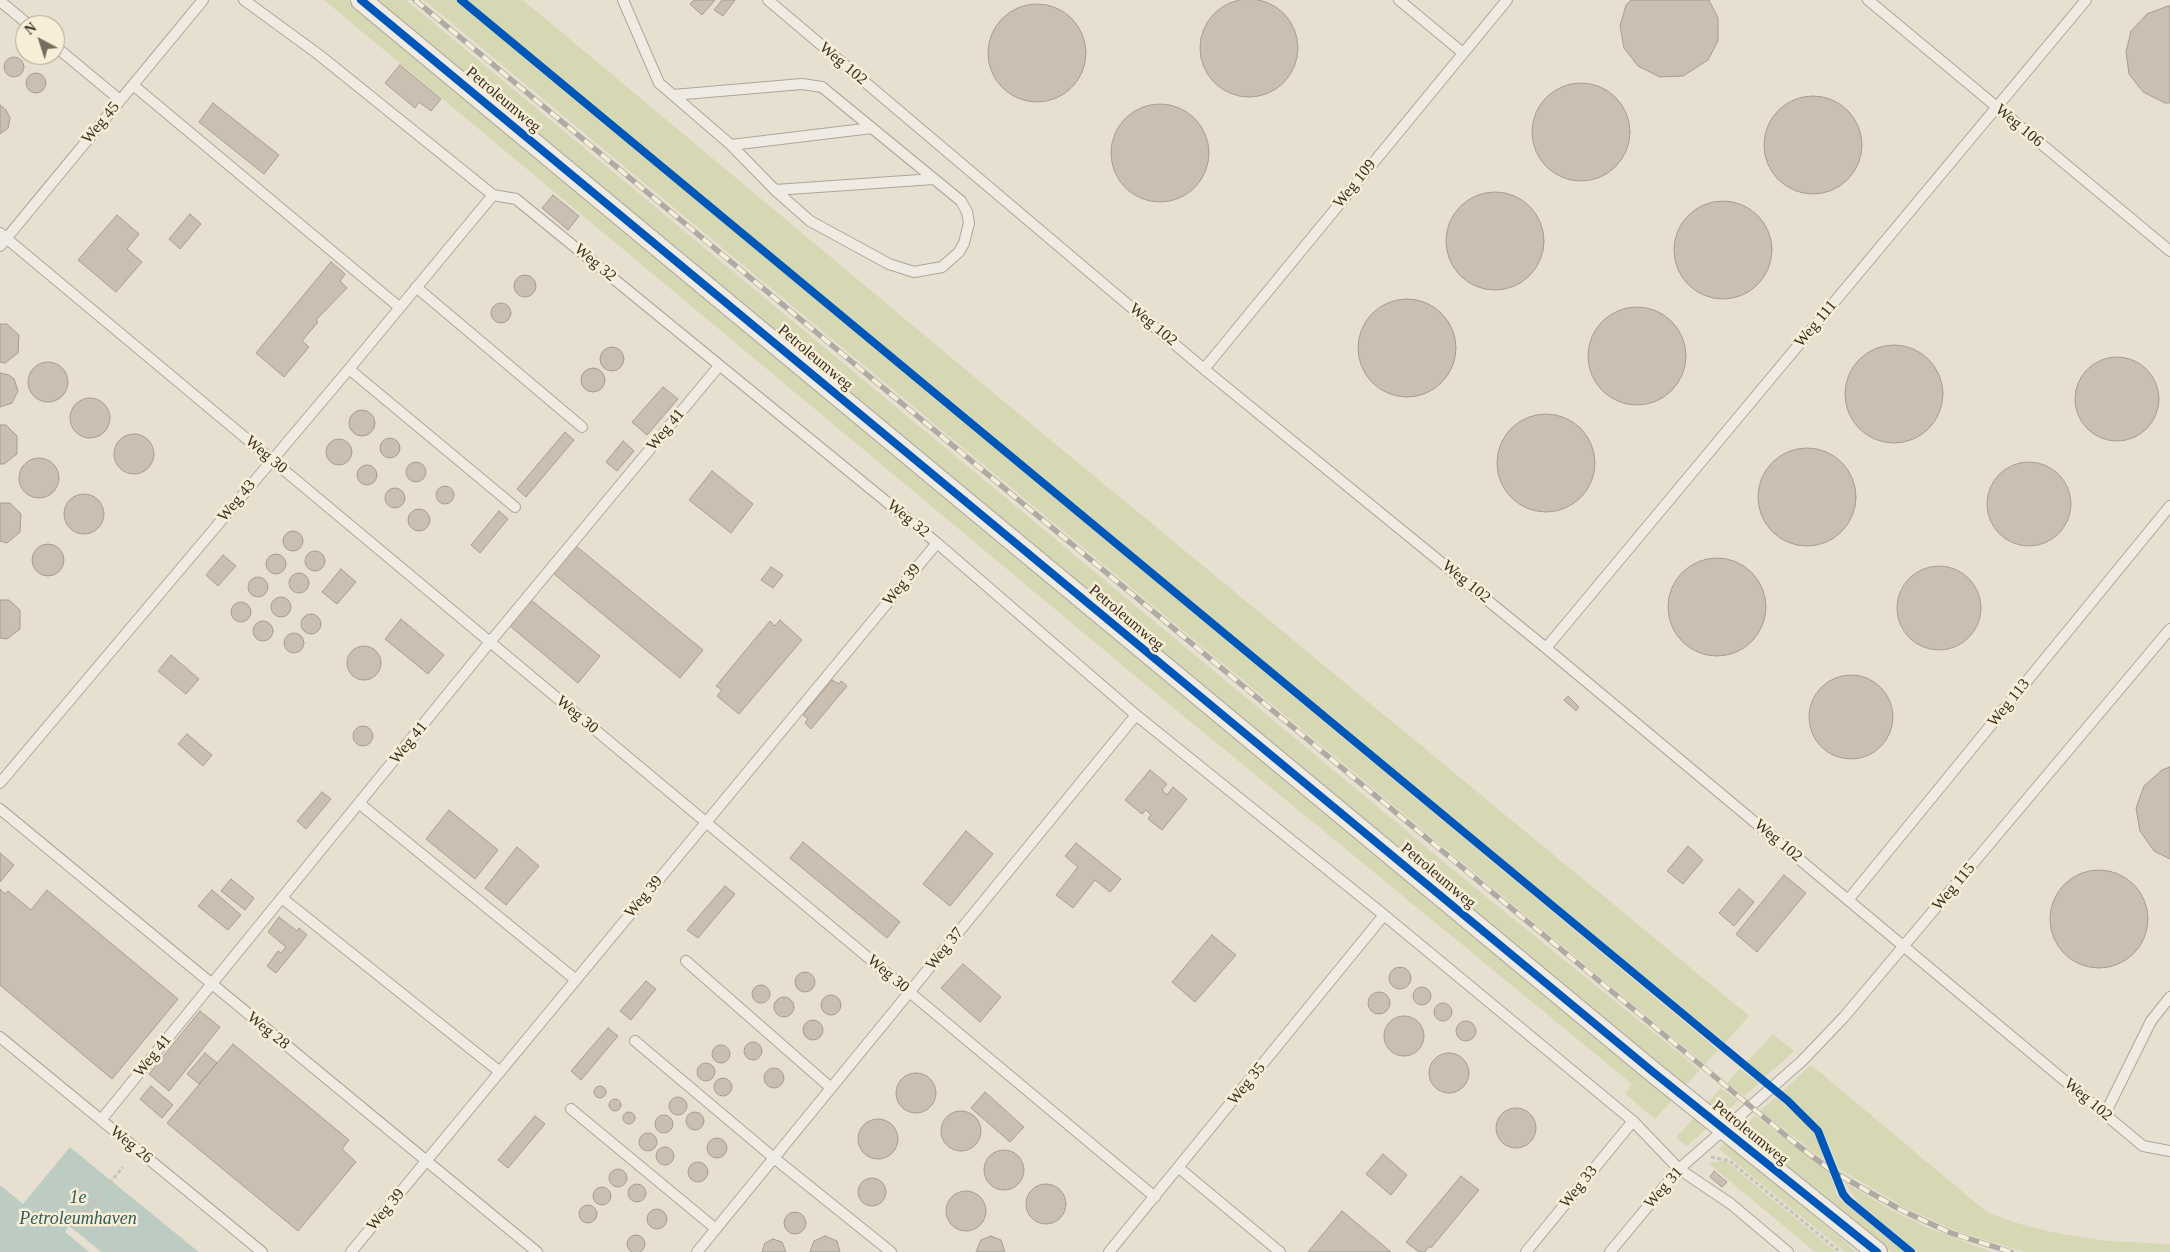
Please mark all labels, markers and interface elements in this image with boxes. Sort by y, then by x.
north arrow [15,15,65,65]
text: N [22,20,39,38]
street label: Weg 102 [815,38,871,90]
street label: Petroleumweg [461,63,545,137]
street label: Weg 45 [78,98,124,148]
street label: Weg 106 [1991,100,2047,152]
street label: Weg 109 [1330,156,1380,212]
street label: Weg 32 [570,240,620,286]
street label: Weg 111 [1791,296,1841,352]
street label: Weg 102 [1125,299,1181,351]
street label: Petroleumweg [773,321,857,395]
street label: Weg 41 [643,405,689,455]
street label: Weg 30 [241,432,291,478]
street label: Weg 43 [214,476,260,526]
street label: Weg 32 [883,496,933,542]
street label: Weg 102 [1438,557,1494,607]
street label: Weg 39 [879,560,925,610]
street label: Petroleumweg [1084,581,1168,655]
street label: Weg 113 [1984,675,2034,731]
street label: Weg 30 [552,692,602,738]
street label: Weg 41 [386,718,432,768]
street label: Weg 102 [1750,815,1806,867]
street label: Petroleumweg [1396,839,1480,913]
street label: Weg 115 [1929,859,1979,915]
street label: Weg 39 [621,872,667,922]
street label: Weg 37 [922,924,968,974]
street label: Weg 30 [863,951,913,997]
street label: Weg 28 [243,1008,293,1054]
street label: Weg 41 [130,1031,176,1081]
street label: Weg 35 [1224,1059,1270,1109]
street label: Weg 102 [2060,1074,2116,1126]
street label: Petroleumweg [1708,1096,1792,1170]
street label: Weg 26 [106,1122,156,1168]
street label: Weg 33 [1556,1162,1602,1212]
street label: Weg 31 [1641,1163,1687,1213]
street label: Weg 39 [363,1185,409,1235]
water label: 1e Petroleumhaven [19,1187,137,1230]

